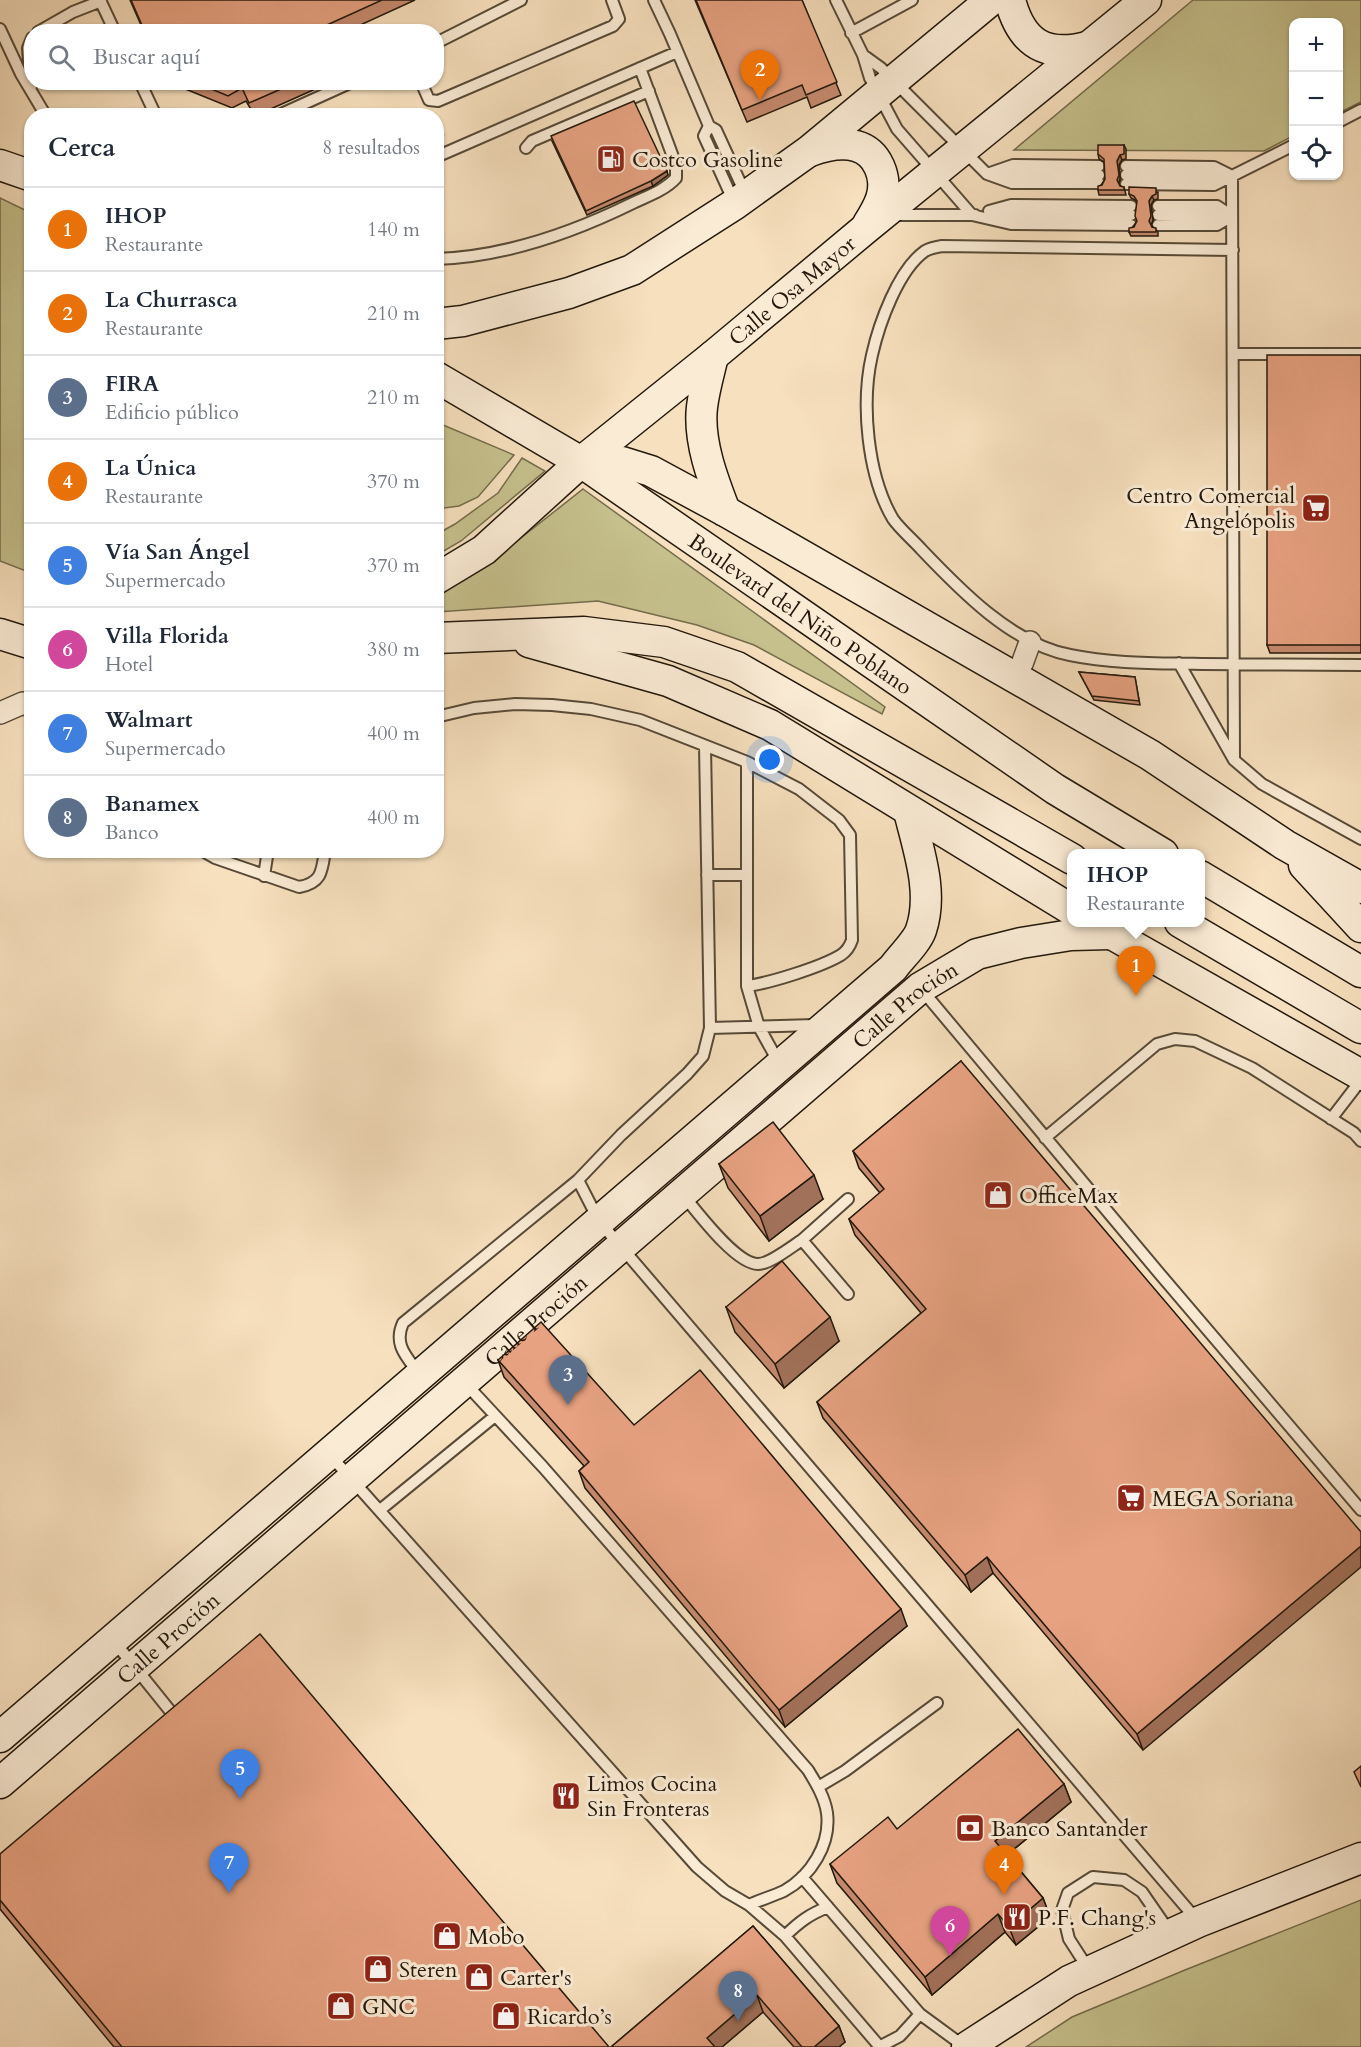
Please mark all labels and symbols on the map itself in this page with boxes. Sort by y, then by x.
pin: 2 [740,51,780,100]
fuel station icon: Costco Gasoline [595,143,627,175]
place label: Costco Gasoline [632,145,783,175]
street label: Calle Osa Mayor [723,228,863,353]
place label: Centro Comercial Angelópolis [1126,481,1295,536]
supermarket icon: Centro Comercial Angelópolis [1300,492,1332,524]
street label: Boulevard del Niño Poblano [682,527,918,702]
your location [755,745,784,774]
pin: 1 [1116,946,1156,996]
street label: Calle Proción [846,954,964,1056]
shop icon: OfficeMax [982,1179,1014,1211]
place label: OfficeMax [1019,1181,1118,1211]
street label: Calle Proción [478,1268,595,1374]
pin: 3 [548,1356,588,1405]
supermarket icon: MEGA Soriana [1115,1482,1147,1514]
place label: MEGA Soriana [1152,1484,1294,1514]
street label: Calle Proción [111,1585,227,1692]
pin: 5 [220,1750,260,1799]
place label: Limos Cocina Sin Fronteras [587,1769,718,1824]
restaurant icon: Limos Cocina Sin Fronteras [550,1780,582,1812]
bank icon: Banco Santander [954,1812,986,1844]
place label: Banco Santander [991,1814,1148,1844]
pin: 7 [210,1844,248,1893]
pin: 4 [984,1846,1024,1895]
restaurant icon: P.F. Chang's [1001,1901,1033,1933]
place label: P.F. Chang's [1038,1903,1156,1933]
pin: 6 [930,1906,970,1956]
shop icon: Mobo [431,1920,463,1952]
place label: Mobo [468,1922,524,1952]
shop icon: Steren [362,1953,394,1985]
place label: Steren [399,1955,458,1985]
shop icon: Carter's [463,1961,495,1993]
place label: Carter's [500,1963,572,1993]
pin: 8 [718,1972,758,2021]
shop icon: GNC [325,1990,357,2022]
place label: GNC [362,1992,415,2022]
shop icon: Ricardo’s [490,2000,522,2032]
place label: Ricardo’s [527,2002,612,2032]

